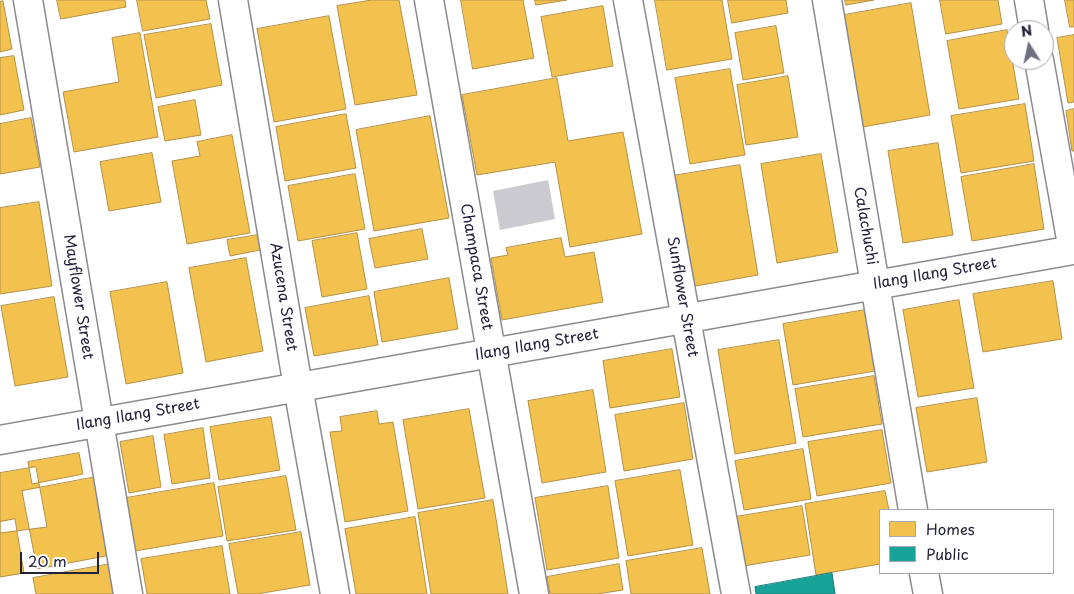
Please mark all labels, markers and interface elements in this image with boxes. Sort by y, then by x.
text: N [1019,19,1034,42]
north arrow [1004,20,1054,70]
street label: Calachuchi [849,186,881,266]
street label: Champaca Street [456,202,496,332]
street label: Mayflower Street [59,233,97,361]
street label: Sunflower Street [663,235,701,359]
street label: Azucena Street [266,241,300,353]
street label: Ilang Ilang Street [872,254,998,294]
street label: Ilang Ilang Street [474,325,600,365]
street label: Ilang Ilang Street [75,395,201,435]
legend [879,509,1054,574]
text: Homes [926,517,975,540]
scale bar [22,542,101,574]
text: Public [926,542,969,565]
text: 20 m [28,549,67,572]

